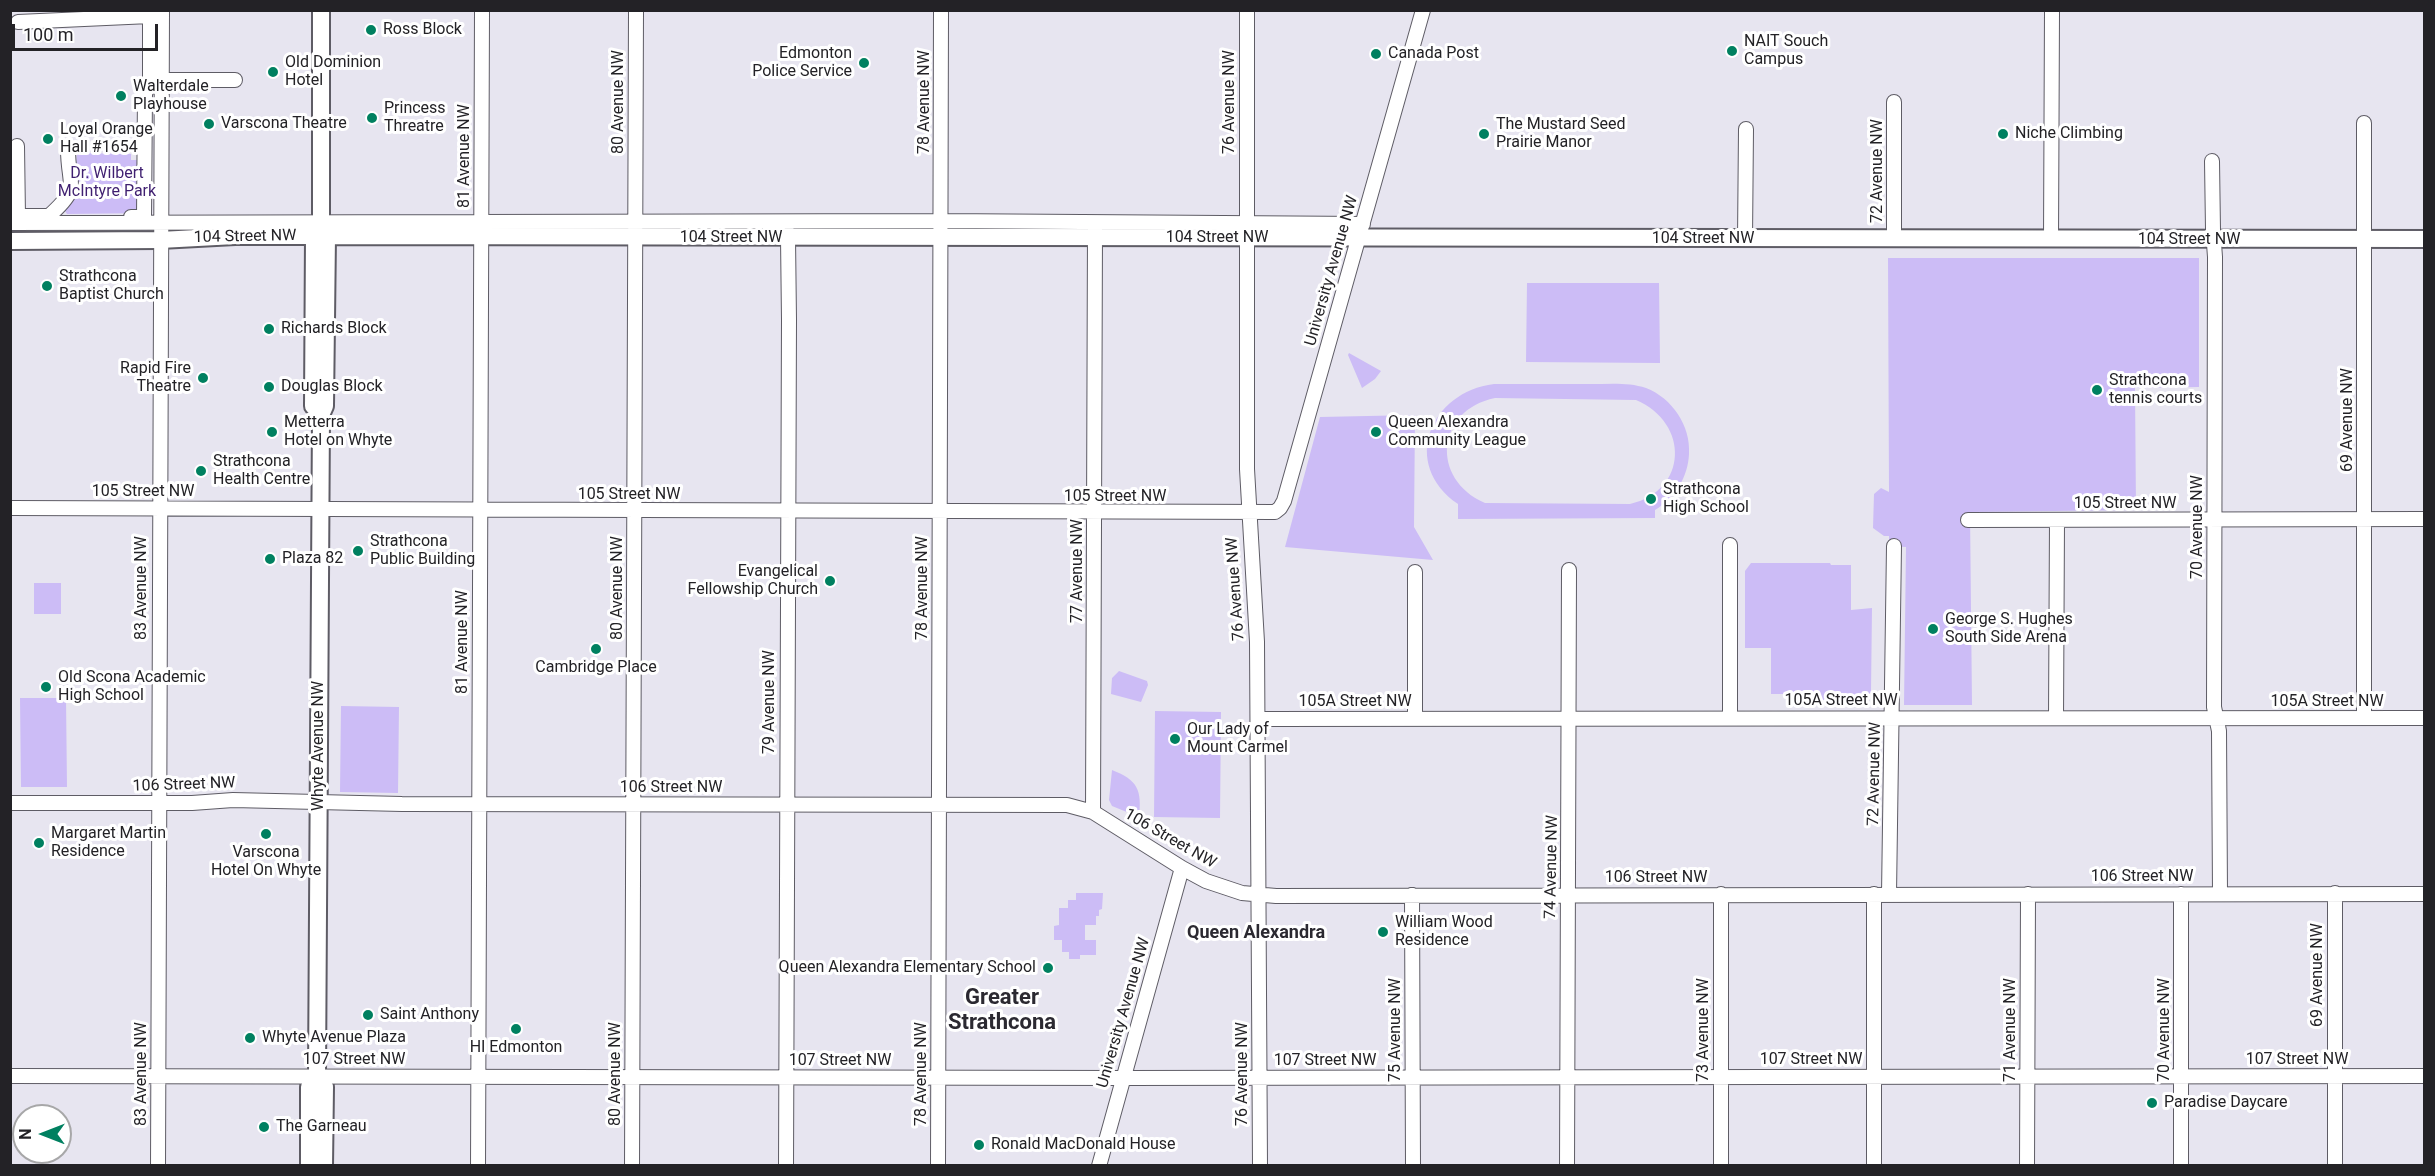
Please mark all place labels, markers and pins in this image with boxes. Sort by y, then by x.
place label: Ross Block [383,20,462,40]
marker: Ross Block [364,23,378,37]
place label: NAIT Souch Campus [1744,32,1828,70]
place label: Edmonton Police Service [752,44,852,82]
place label: Canada Post [1388,44,1479,64]
marker: NAIT Souch Campus [1725,44,1739,58]
marker: Canada Post [1369,47,1383,61]
place label: Old Dominion Hotel [285,53,381,91]
marker: Edmonton Police Service [857,56,871,70]
marker: Old Dominion Hotel [266,65,280,79]
place label: Walterdale Playhouse [133,77,209,115]
marker: Walterdale Playhouse [114,89,128,103]
place label: Princess Threatre [384,99,446,137]
marker: Princess Threatre [365,111,379,125]
place label: Varscona Theatre [221,114,347,134]
place label: The Mustard Seed Prairie Manor [1496,115,1626,153]
marker: Varscona Theatre [202,117,216,131]
place label: Loyal Orange Hall #1654 [60,120,153,158]
place label: Niche Climbing [2015,124,2123,144]
marker: The Mustard Seed Prairie Manor [1477,127,1491,141]
marker: Niche Climbing [1996,127,2010,141]
marker: Loyal Orange Hall #1654 [41,132,55,146]
place label: Strathcona Baptist Church [59,267,164,305]
marker: Strathcona Baptist Church [40,279,54,293]
place label: Richards Block [281,319,387,339]
marker: Richards Block [262,322,276,336]
place label: Rapid Fire Theatre [120,359,191,397]
marker: Rapid Fire Theatre [196,371,210,385]
place label: Strathcona tennis courts [2109,371,2202,409]
place label: Douglas Block [281,377,383,397]
marker: Douglas Block [262,380,276,394]
marker: Strathcona tennis courts [2090,383,2104,397]
place label: Metterra Hotel on Whyte [284,413,392,451]
place label: Queen Alexandra Community League [1388,413,1526,451]
marker: Metterra Hotel on Whyte [265,425,279,439]
marker: Queen Alexandra Community League [1369,425,1383,439]
place label: Strathcona Health Centre [213,452,310,490]
marker: Strathcona Health Centre [194,464,208,478]
place label: Strathcona High School [1663,480,1749,518]
marker: Strathcona High School [1644,492,1658,506]
place label: Strathcona Public Building [370,532,475,570]
marker: Strathcona Public Building [351,544,365,558]
place label: Plaza 82 [282,549,343,569]
marker: Plaza 82 [263,552,277,566]
place label: Evangelical Fellowship Church [687,562,818,600]
marker: Evangelical Fellowship Church [823,574,837,588]
place label: George S. Hughes South Side Arena [1945,610,2073,648]
marker: George S. Hughes South Side Arena [1926,622,1940,636]
marker: Cambridge Place [589,642,603,656]
place label: Cambridge Place [535,658,657,678]
place label: Old Scona Academic High School [58,668,206,706]
marker: Old Scona Academic High School [39,680,53,694]
place label: Our Lady of Mount Carmel [1187,720,1288,758]
marker: Our Lady of Mount Carmel [1168,732,1182,746]
place label: Margaret Martin Residence [51,824,166,862]
marker: Varscona Hotel On Whyte [259,827,273,841]
marker: Margaret Martin Residence [32,836,46,850]
place label: Varscona Hotel On Whyte [211,843,321,881]
place label: William Wood Residence [1395,913,1493,951]
marker: William Wood Residence [1376,925,1390,939]
place label: Queen Alexandra Elementary School [779,958,1036,978]
marker: Queen Alexandra Elementary School [1041,961,1055,975]
place label: Saint Anthony [380,1005,479,1025]
marker: Saint Anthony [361,1008,375,1022]
marker: HI Edmonton [509,1022,523,1036]
place label: Whyte Avenue Plaza [262,1028,406,1048]
marker: Whyte Avenue Plaza [243,1031,257,1045]
place label: HI Edmonton [470,1038,562,1058]
place label: Paradise Daycare [2164,1093,2288,1113]
marker: Paradise Daycare [2145,1096,2159,1110]
place label: The Garneau [276,1117,367,1137]
marker: The Garneau [257,1120,271,1134]
place label: Ronald MacDonald House [991,1135,1176,1155]
marker: Ronald MacDonald House [972,1138,986,1152]

